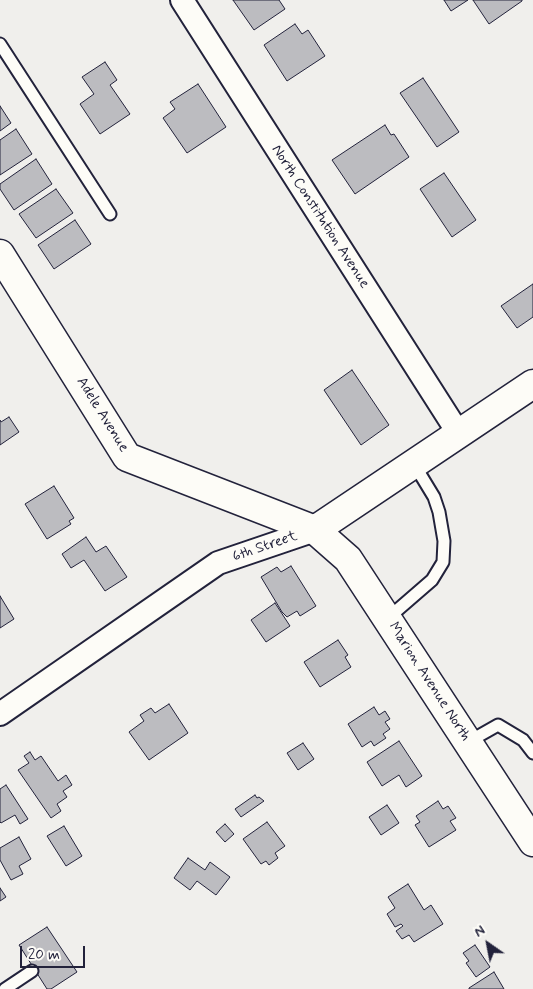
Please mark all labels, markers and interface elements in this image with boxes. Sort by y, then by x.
street label: North Constitution Avenue [267,142,373,292]
street label: Adele Avenue [72,374,132,456]
street label: 6th Street [230,528,300,566]
street label: Marion Avenue North [384,619,474,745]
north arrow [463,919,513,969]
text: N [471,921,489,942]
scale bar [22,936,88,968]
text: 20 m [28,945,60,965]

